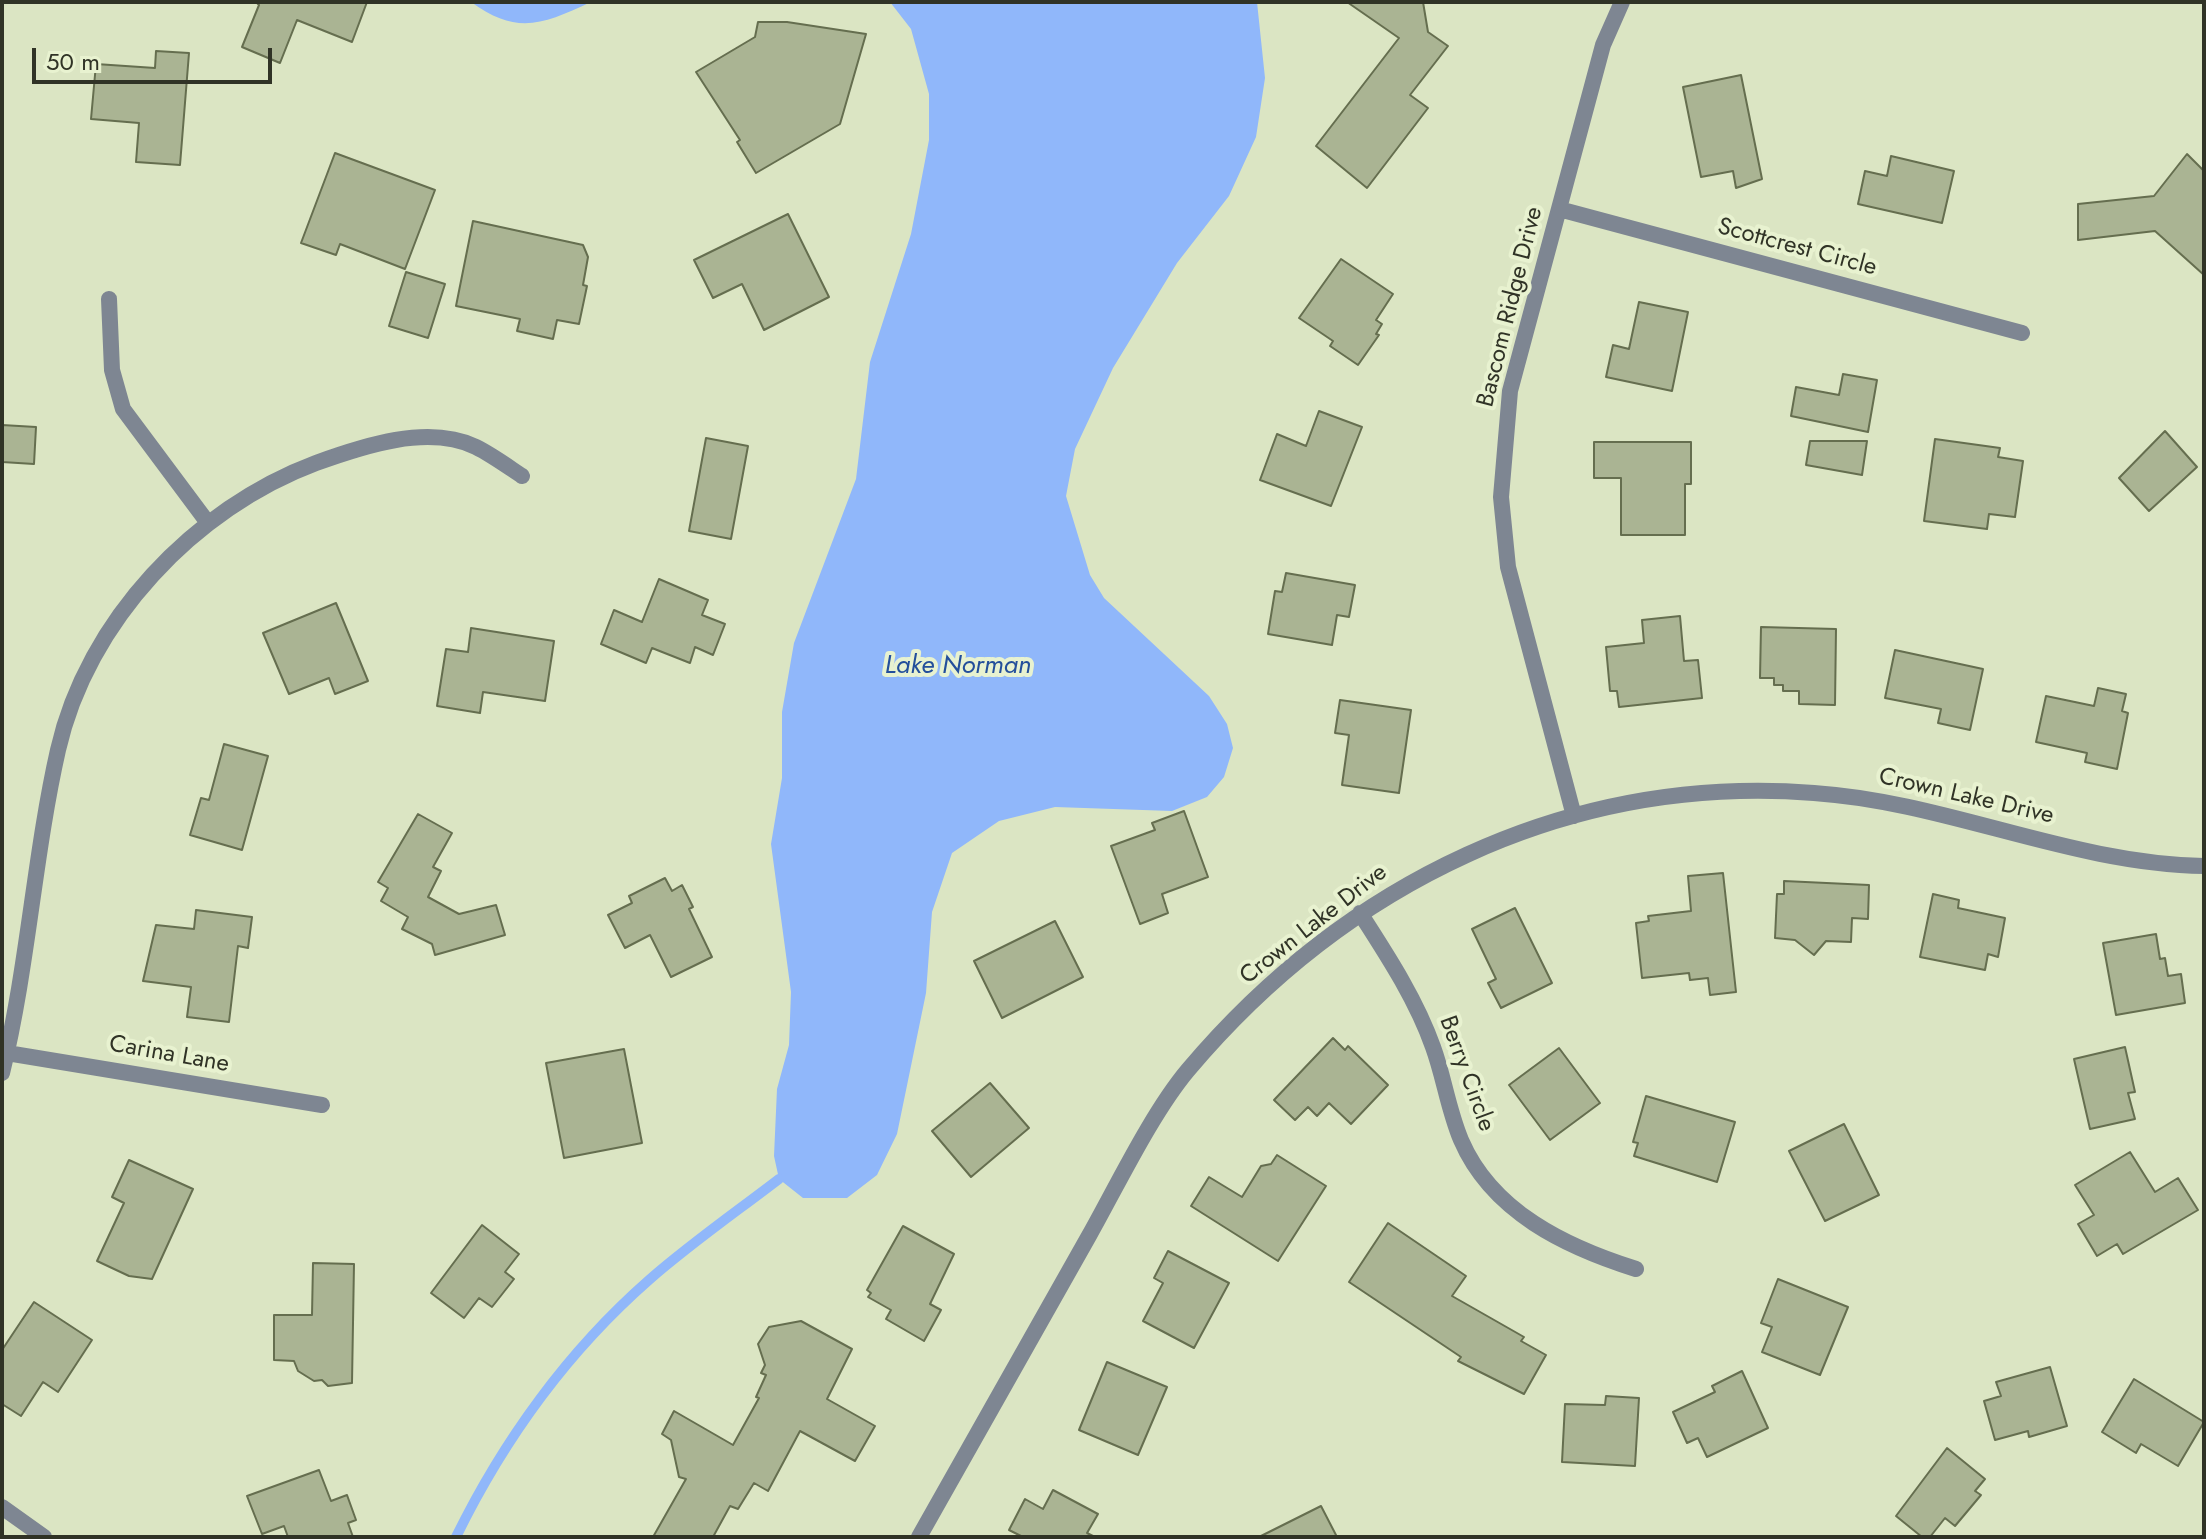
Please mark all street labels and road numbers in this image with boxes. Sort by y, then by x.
street label: Bascom Ridge Drive [1472,204,1550,410]
street label: Scottcrest Circle [1714,213,1880,283]
street label: Crown Lake Drive [1876,763,2056,831]
street label: Crown Lake Drive [1235,859,1393,991]
street label: Berry Circle [1432,1012,1500,1136]
street label: Carina Lane [107,1030,231,1080]

